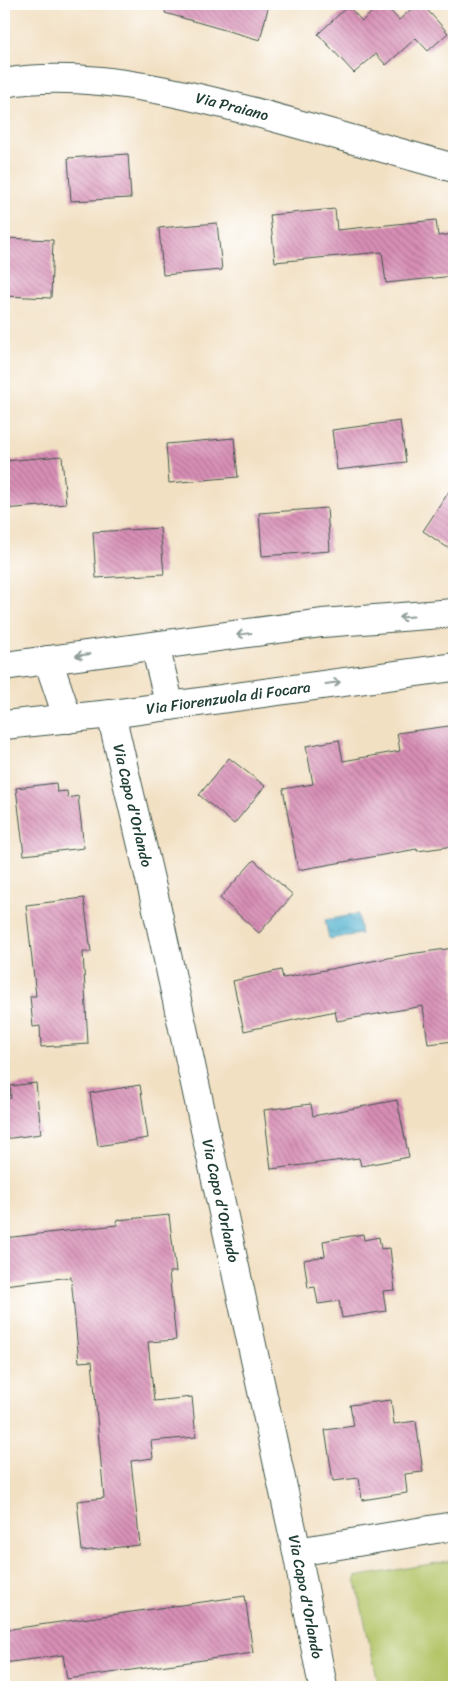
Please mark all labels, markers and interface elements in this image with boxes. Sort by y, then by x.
street label: Via Praiano [193,85,272,129]
one-way arrow [398,612,414,621]
one-way arrow [236,629,252,639]
one-way arrow [75,650,91,660]
street label: Via Fiorenzuola di Focara [145,674,313,722]
one-way arrow [325,678,341,688]
street label: Via Capo d'Orlando [105,741,160,870]
street label: Via Capo d'Orlando [194,1137,247,1265]
street label: Via Capo d'Orlando [281,1532,330,1661]

